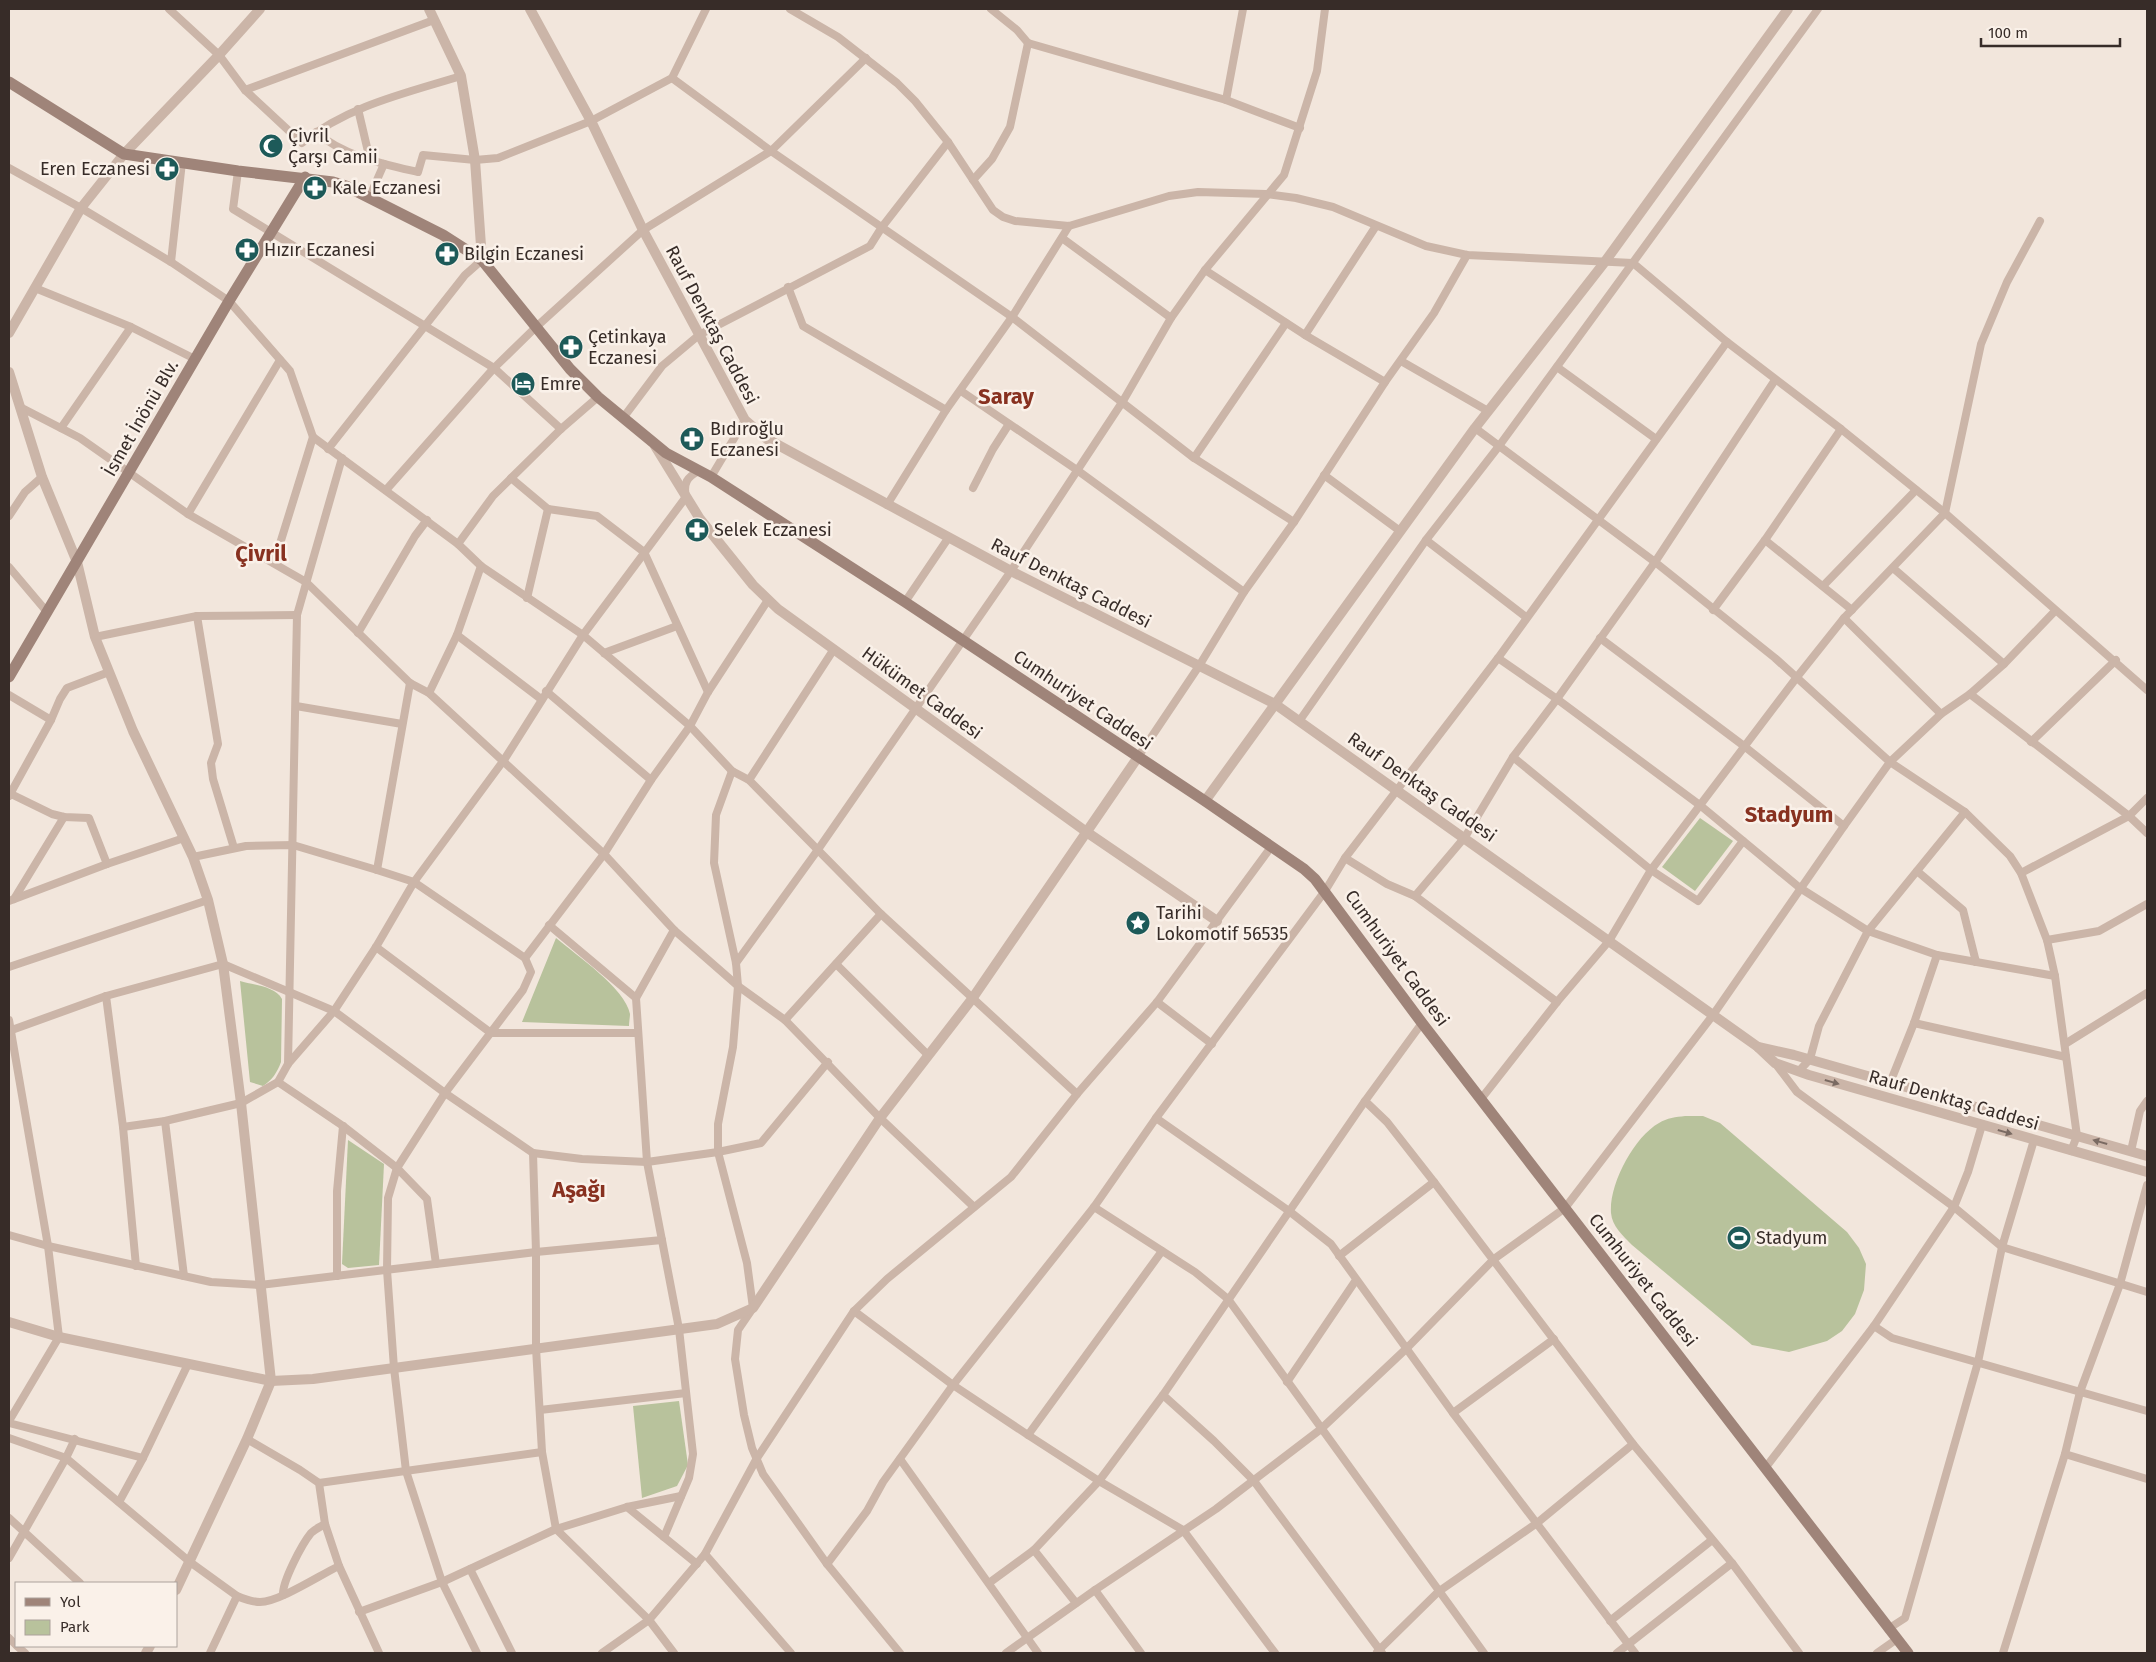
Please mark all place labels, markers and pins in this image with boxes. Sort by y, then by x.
place label: Çivril Çarşı Camii [288,125,378,168]
mosque icon: Çivril Çarşı Camii [258,133,284,159]
pharmacy icon: Eren Eczanesi [154,156,180,182]
place label: Eren Eczanesi [40,158,150,180]
pharmacy icon: Kale Eczanesi [302,175,328,201]
place label: Kale Eczanesi [332,177,441,199]
pharmacy icon: Hızır Eczanesi [234,237,260,263]
place label: Hızır Eczanesi [264,239,375,261]
pharmacy icon: Bilgin Eczanesi [434,241,460,267]
place label: Bilgin Eczanesi [464,243,584,265]
place label: Çetinkaya Eczanesi [588,326,666,369]
pharmacy icon: Çetinkaya Eczanesi [558,334,584,360]
hotel icon: Emre [510,371,536,397]
place label: Emre [540,373,581,395]
place label: Bıdıroğlu Eczanesi [710,418,784,461]
pharmacy icon: Bıdıroğlu Eczanesi [679,426,705,452]
pharmacy icon: Selek Eczanesi [684,517,710,543]
place label: Selek Eczanesi [714,519,832,541]
place label: Tarihi Lokomotif 56535 [1156,902,1288,945]
place icon: Tarihi Lokomotif 56535 [1125,910,1151,936]
sports icon: Stadyum [1726,1225,1752,1251]
place label: Stadyum [1756,1227,1828,1249]

